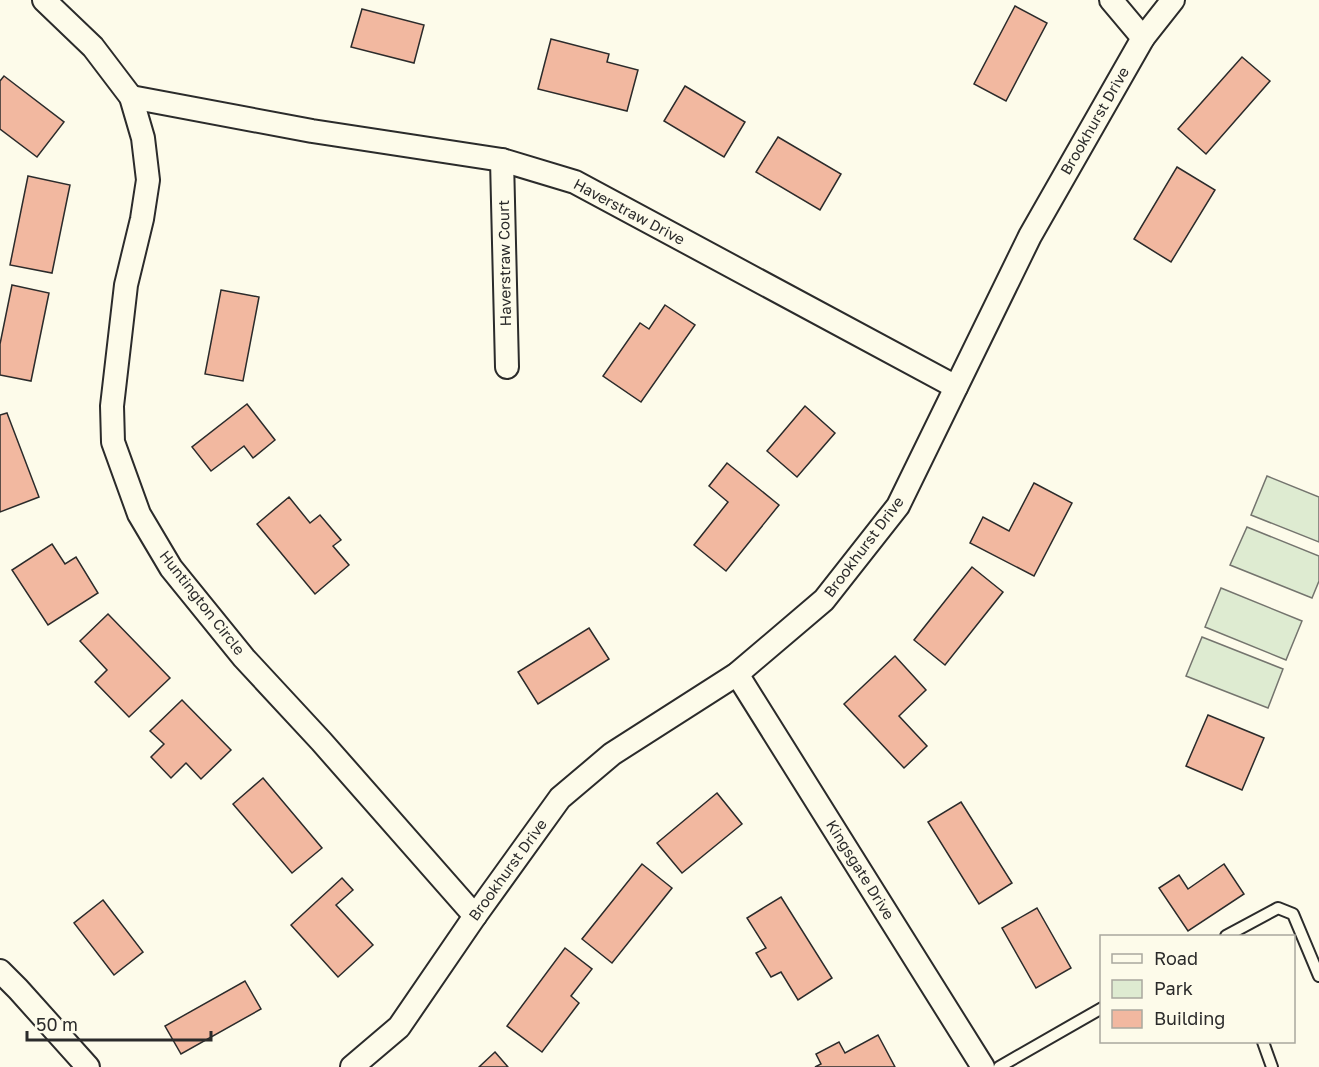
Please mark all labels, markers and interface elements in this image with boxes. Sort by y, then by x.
street label: Brookhurst Drive [1056,63,1132,178]
street label: Haverstraw Drive [571,174,688,248]
street label: Haverstraw Court [494,200,514,326]
street label: Brookhurst Drive [820,492,907,600]
street label: Huntington Circle [156,547,249,658]
street label: Brookhurst Drive [464,815,550,924]
street label: Kingsgate Drive [823,816,899,923]
legend [1100,935,1295,1043]
text: Road [1154,947,1198,969]
text: Park [1154,977,1193,999]
scale bar [27,1004,212,1042]
text: Building [1154,1007,1225,1029]
text: 50 m [36,1013,78,1035]

